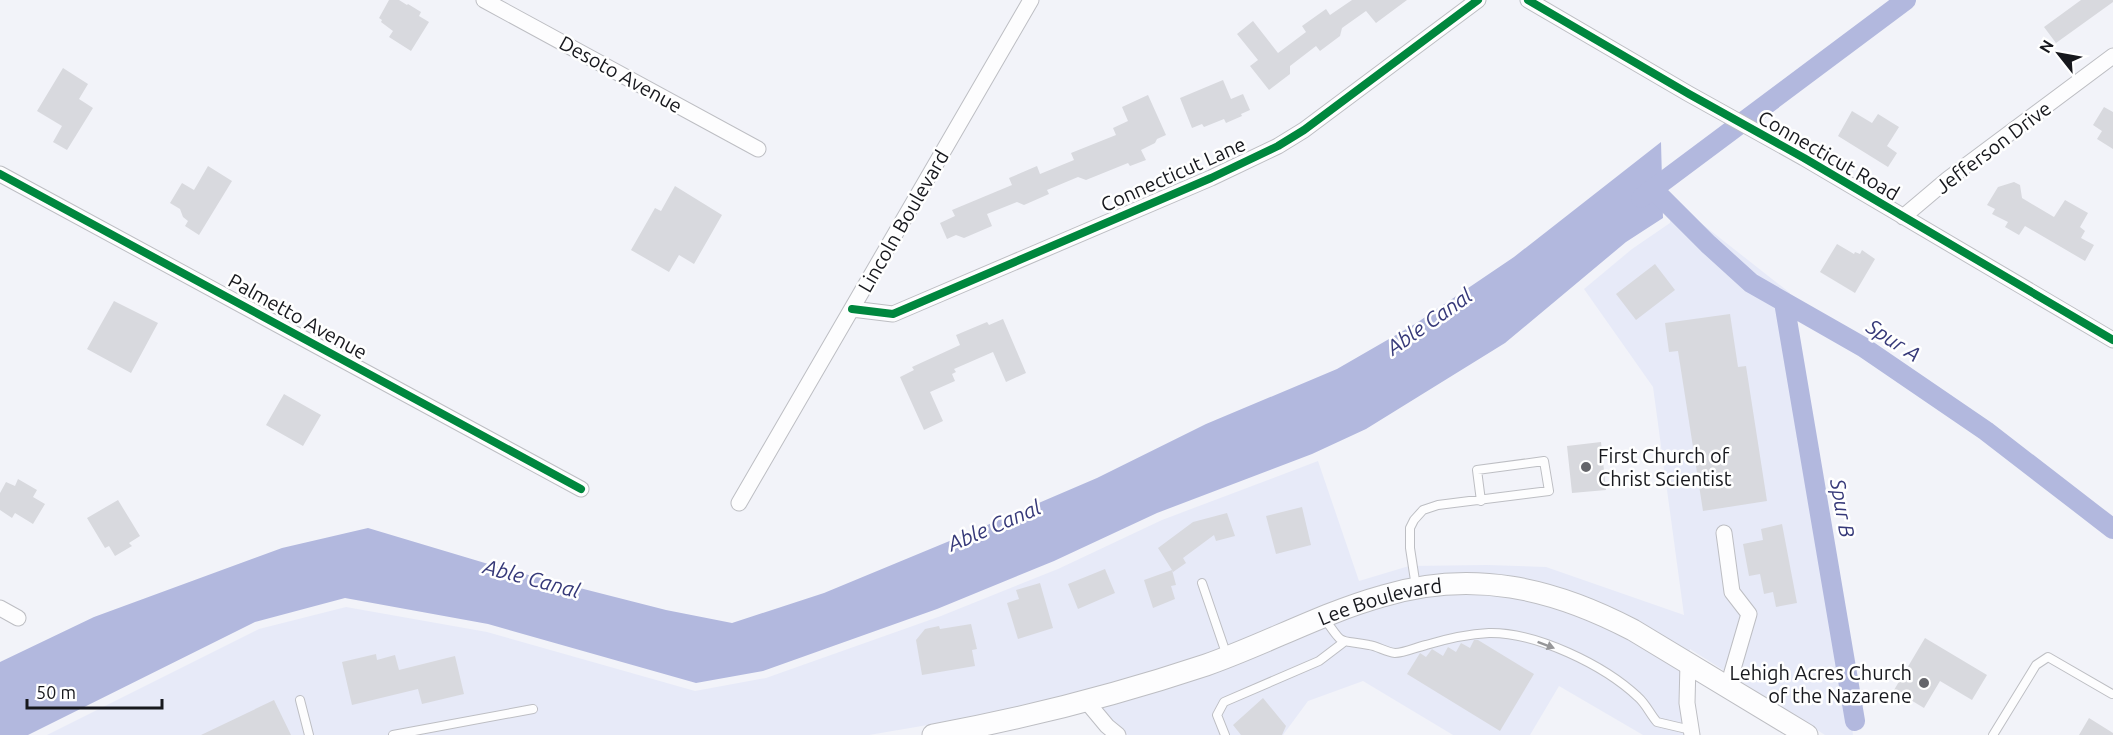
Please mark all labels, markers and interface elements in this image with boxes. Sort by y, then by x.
north arrow [2029,24,2089,84]
street label: Desoto Avenue [555,31,687,117]
text: N [2035,37,2057,56]
street label: Jefferson Drive [1931,96,2055,198]
street label: Connecticut Road [1754,105,1904,205]
street label: Connecticut Lane [1097,132,1249,216]
street label: Lincoln Boulevard [853,146,953,296]
street label: Palmetto Avenue [225,268,371,364]
water label: Able Canal [1381,283,1477,360]
water label: Spur A [1862,313,1926,366]
place label: First Church of Christ Scientist [1598,444,1732,490]
marker: First Church of Christ Scientist [1579,460,1593,474]
water label: Spur B [1826,476,1860,539]
water label: Able Canal [943,495,1044,556]
water label: Able Canal [480,553,583,602]
street label: Lee Boulevard [1314,573,1443,629]
one-way arrow [1537,641,1555,650]
place label: Lehigh Acres Church of the Nazarene [1729,661,1912,707]
scale bar [27,672,162,710]
marker: Lehigh Acres Church of the Nazarene [1917,676,1931,690]
text: 50 m [36,682,76,702]

